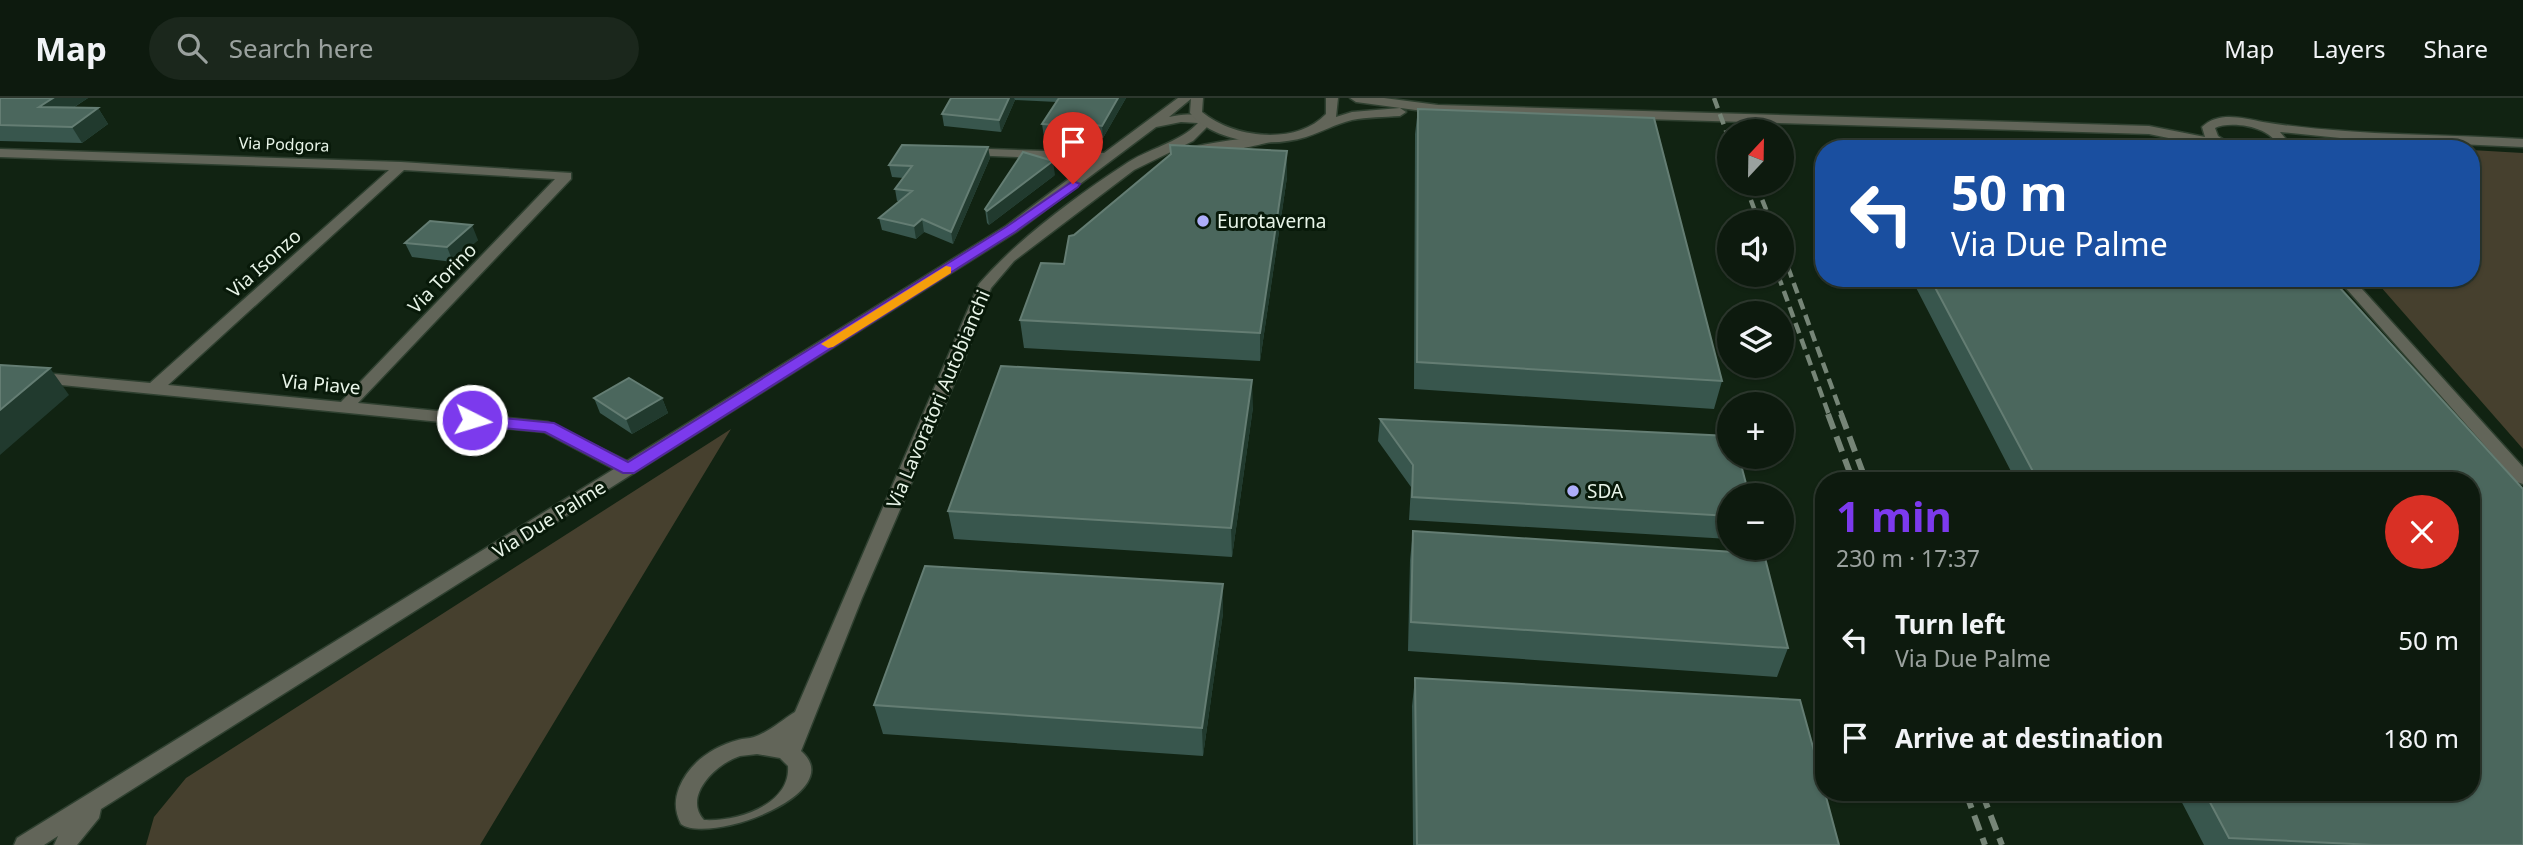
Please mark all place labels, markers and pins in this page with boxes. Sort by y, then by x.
pin [1043,112,1103,184]
place label: Eurotaverna [1217,208,1326,234]
marker: Eurotaverna [1195,213,1211,229]
place label: SDA [1587,478,1624,504]
marker: SDA [1565,483,1581,499]

